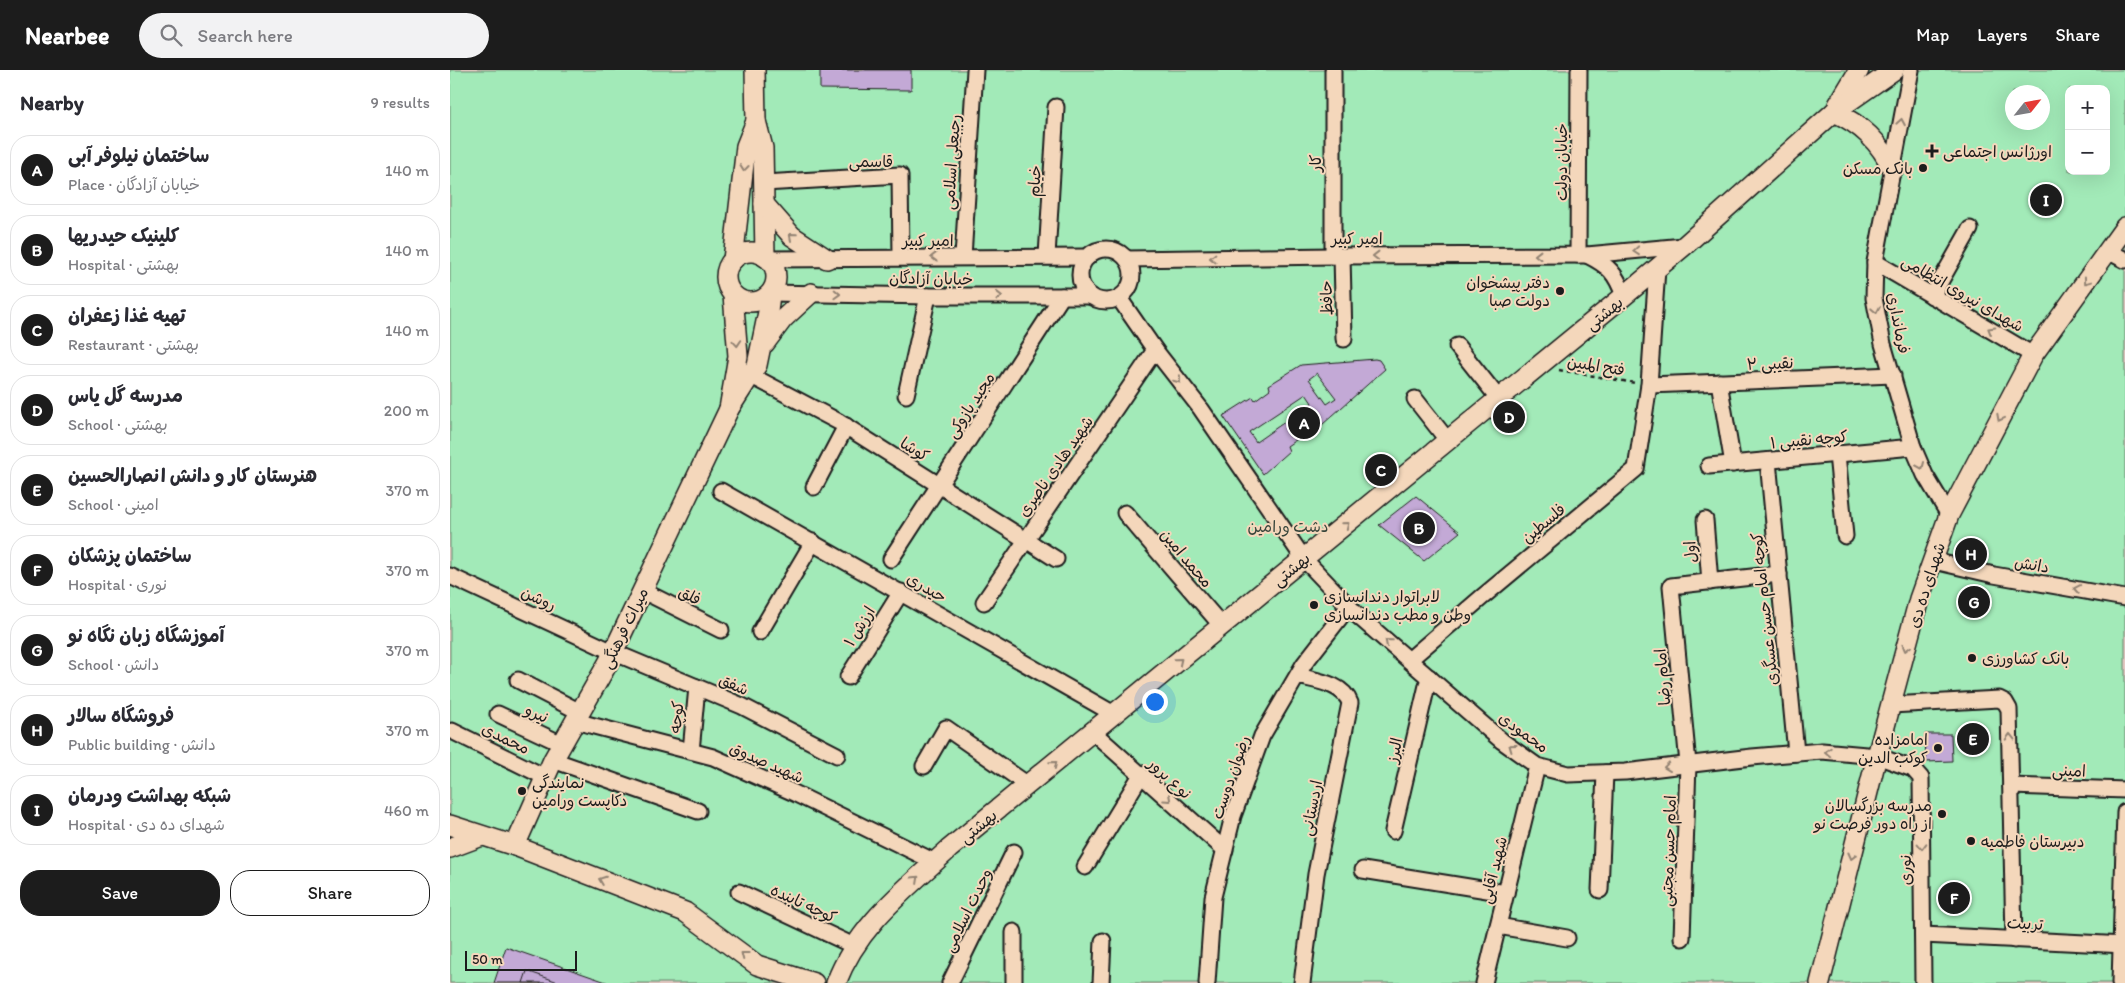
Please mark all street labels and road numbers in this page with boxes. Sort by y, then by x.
street label: رجبعلی اسلامی [939,114,965,211]
street label: خیابان دولت [1552,123,1571,201]
street label: قاسمی [849,152,893,172]
street label: کار [1306,154,1325,174]
street label: خیام [1024,165,1048,198]
street label: امیر کبیر [1329,229,1383,248]
street label: امیر کبیر [900,231,954,250]
street label: شهدای نیروی انتظامی [1898,251,2027,337]
street label: خیابان آزادگان [889,268,973,289]
street label: حافظ [1316,280,1337,316]
street label: فرمانداری [1883,291,1914,355]
street label: بهشتی [1582,292,1628,335]
street label: فتح المبین [1566,352,1626,380]
street label: نقیبی ۲ [1746,353,1794,375]
street label: مجید پازوکی [942,369,1000,442]
street label: شهید هادی ناصری [1014,412,1097,520]
street label: کوچه نقیبی ۱ [1769,427,1849,453]
street label: کوشا [896,433,933,467]
street label: فلسطین [1518,500,1569,547]
street label: محمد امین [1157,525,1217,592]
street label: کوچه امام حسن عسگری [1747,531,1785,686]
street label: اول [1680,540,1701,564]
street label: شهدای ده دی [1904,540,1949,630]
street label: بهشتی [1269,548,1315,591]
street label: دانش [2013,552,2051,577]
street label: حیدری [904,569,950,606]
street label: روشن [518,582,559,615]
street label: فلق [675,582,704,609]
street label: میراث فرهنگی [597,585,653,672]
street label: ارزش ۱ [840,603,879,650]
street label: امام رضا [1651,647,1677,706]
street label: شفق [716,670,752,699]
street label: نیرو [520,699,551,727]
street label: کوچه [665,700,689,734]
street label: محمودی [1494,708,1552,758]
street label: محمدی [479,719,533,758]
street label: رضوان دوست [1207,733,1255,822]
street label: البرز [1382,736,1407,766]
street label: شهید صدوق [726,738,807,788]
street label: نوع پرور [1141,753,1195,804]
street label: امینی [2052,760,2086,782]
street label: اردستانی [1297,779,1327,838]
street label: امام حسن مجتبی [1657,795,1683,907]
street label: بهشتی [956,805,1002,848]
street label: شهید آقایی [1476,834,1512,906]
street label: نوری [1896,854,1916,885]
street label: وحدت اسلامی [939,865,997,956]
street label: کوچه تابنده [767,880,840,928]
street label: تربیت [2006,913,2044,934]

